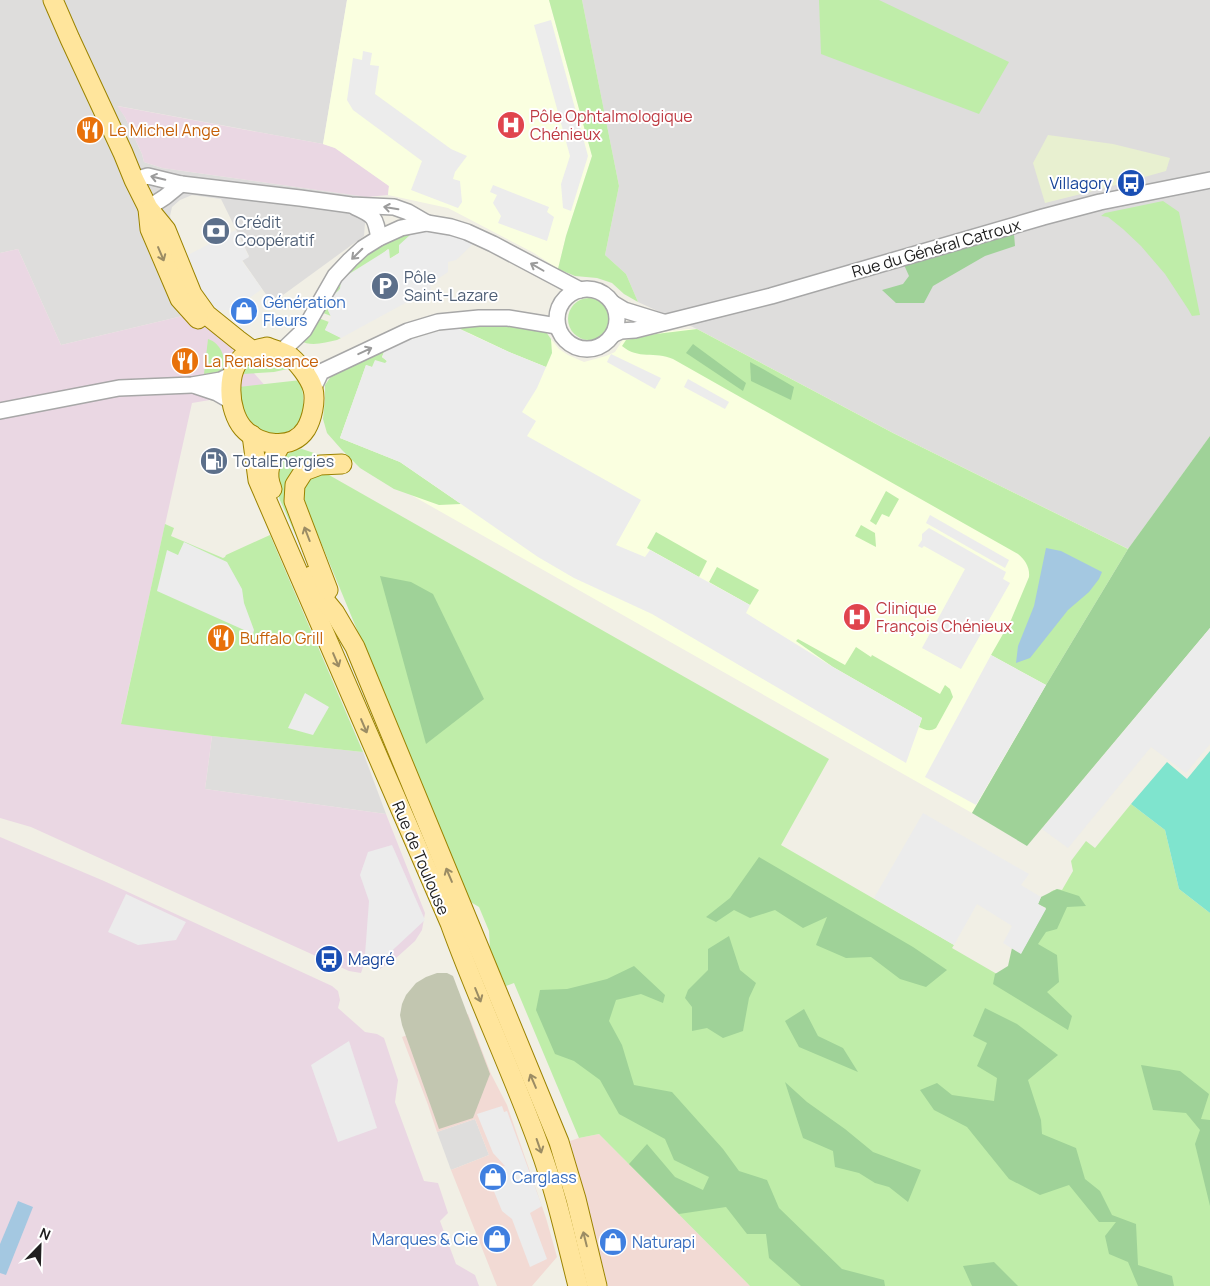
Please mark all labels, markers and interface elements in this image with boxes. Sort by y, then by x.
place label: Pôle Ophtalmologique Chénieux [530,105,693,145]
hospital icon: Pôle Ophtalmologique Chénieux [496,110,526,140]
restaurant icon: Le Michel Ange [75,115,105,145]
place label: Le Michel Ange [109,119,220,141]
bus stop icon: Villagory [1116,168,1146,198]
place label: Villagory [1050,172,1113,194]
one-way arrow [150,173,166,182]
one-way arrow [383,202,399,212]
place label: Crédit Coopératif [235,211,315,251]
street label: Rue du Général Catroux [849,213,1023,283]
bank icon: Crédit Coopératif [201,216,231,246]
one-way arrow [157,246,166,261]
one-way arrow [351,248,363,260]
one-way arrow [530,262,544,272]
place label: Pôle Saint-Lazare [404,266,498,306]
parking icon: Pôle Saint-Lazare [370,271,400,301]
place label: Génération Fleurs [263,291,346,331]
shop icon: Génération Fleurs [229,296,259,326]
restaurant icon: La Renaissance [170,346,200,376]
one-way arrow [358,346,373,356]
place label: La Renaissance [204,350,319,372]
fuel station icon: TotalEnergies [199,446,229,476]
place label: TotalEnergies [233,450,334,472]
one-way arrow [302,527,311,542]
place label: Clinique François Chénieux [876,597,1012,637]
hospital icon: Clinique François Chénieux [842,602,872,632]
restaurant icon: Buffalo Grill [206,623,236,653]
place label: Buffalo Grill [240,627,323,649]
one-way arrow [331,652,341,667]
one-way arrow [360,718,370,733]
street label: Rue de Toulouse [387,798,455,918]
one-way arrow [444,868,453,883]
bus stop icon: Magré [314,944,344,974]
place label: Magré [348,948,395,970]
one-way arrow [474,987,484,1002]
one-way arrow [528,1074,538,1089]
one-way arrow [535,1137,544,1153]
shop icon: Carglass [478,1162,508,1192]
place label: Carglass [512,1166,577,1188]
north arrow [15,1221,65,1271]
text: N [37,1223,54,1244]
shop icon: Marques & Cie [482,1224,512,1254]
shop icon: Naturapi [598,1227,628,1257]
place label: Marques & Cie [372,1228,478,1250]
one-way arrow [580,1231,589,1247]
place label: Naturapi [632,1231,695,1253]

